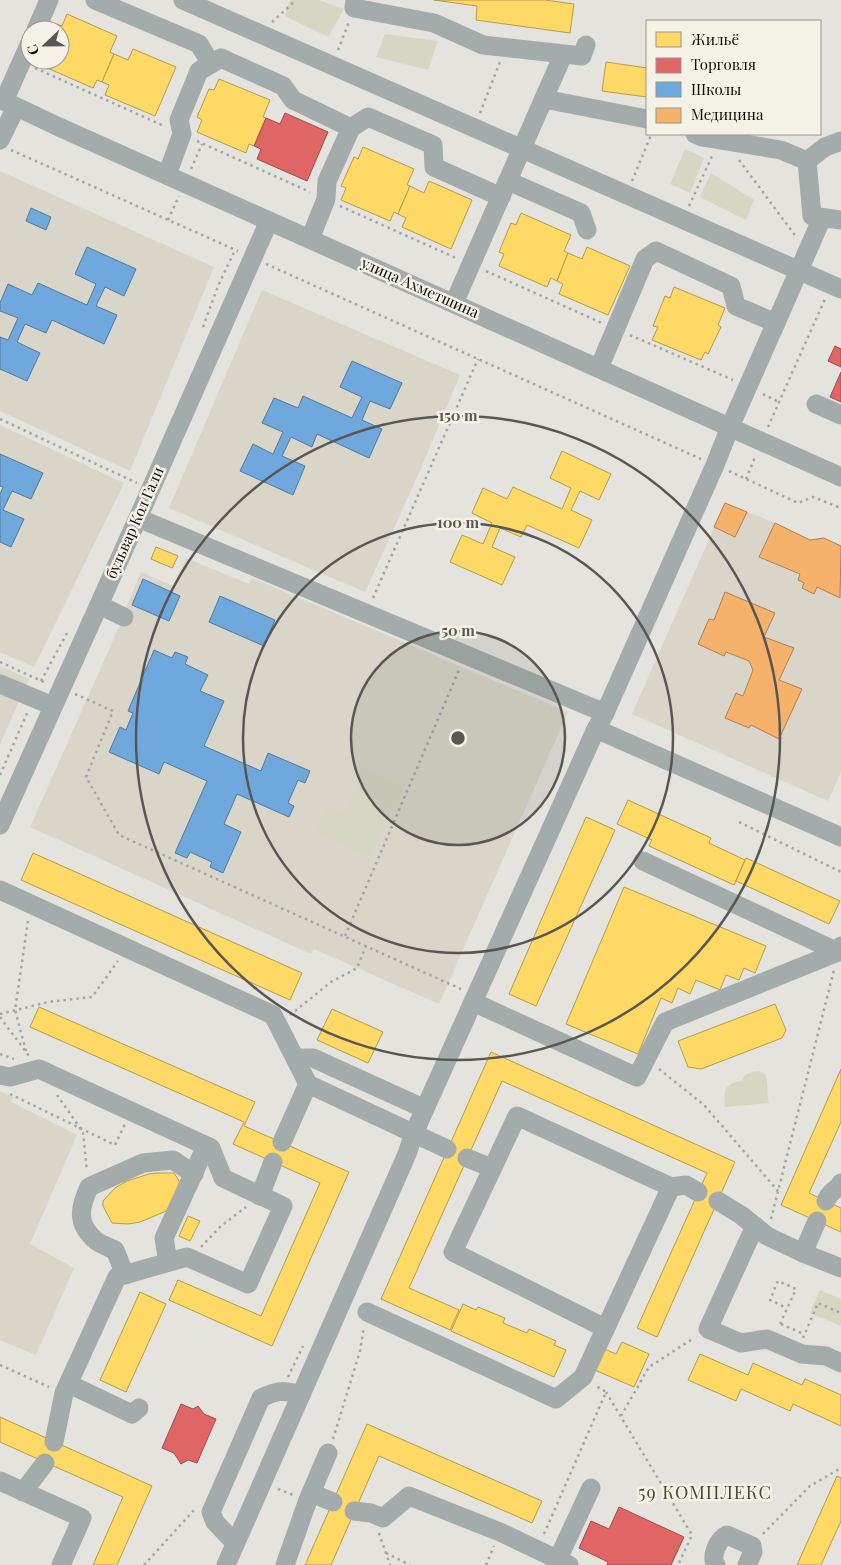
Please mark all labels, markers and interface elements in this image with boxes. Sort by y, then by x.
north arrow [20,20,70,70]
legend [646,20,821,135]
text: Жильё [691,29,739,49]
text: С [22,42,43,58]
text: Торговля [691,54,756,74]
text: Школы [691,79,741,99]
text: Медицина [691,104,764,124]
street label: улица Ахметшина [358,252,483,322]
text: 150 m [438,405,478,425]
street label: бульвар Кол Гали [100,463,168,582]
text: 100 m [437,512,480,532]
text: 50 m [441,620,475,640]
centre of rings [449,729,467,747]
district label: 59 КОМПЛЕКС [638,1480,772,1504]

